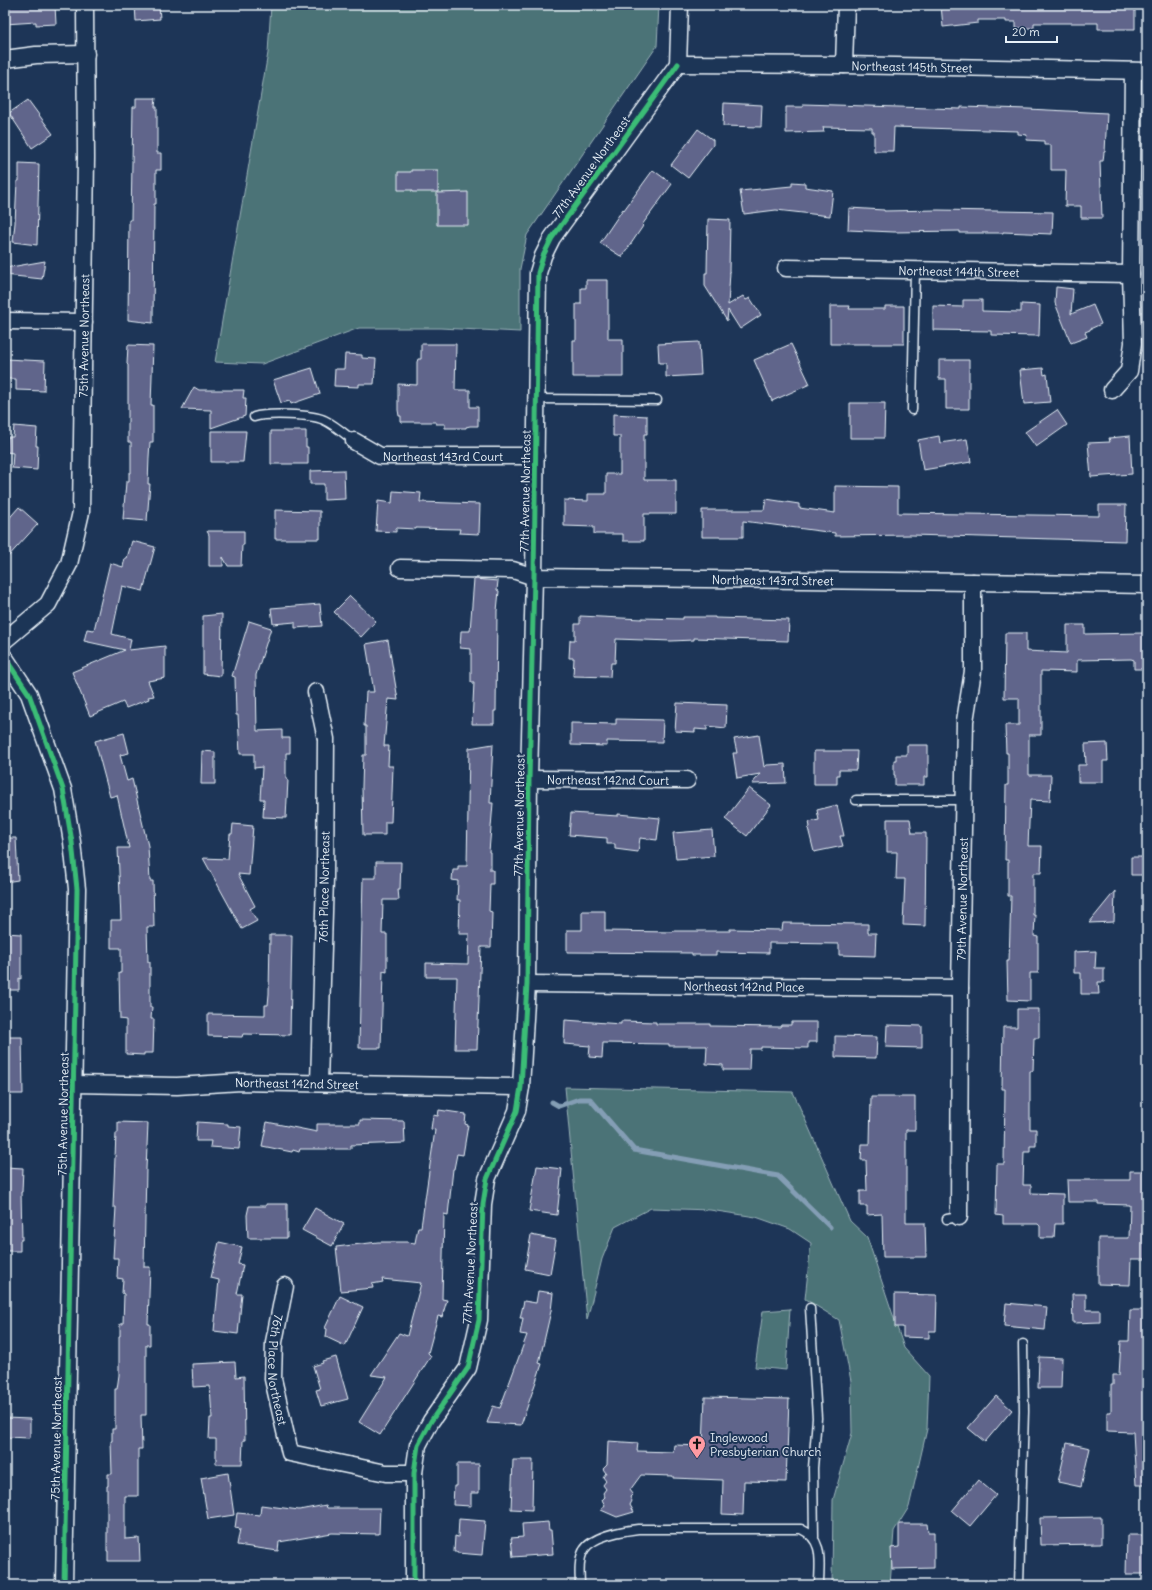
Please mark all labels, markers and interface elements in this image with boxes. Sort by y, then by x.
scale bar [1006,18,1057,44]
text: 20 m [1012,24,1040,39]
street label: Northeast 145th Street [851,58,973,75]
street label: 77th Avenue Northeast [549,113,633,221]
street label: Northeast 144th Street [898,262,1020,280]
street label: 75th Avenue Northeast [75,274,92,397]
street label: 77th Avenue Northeast [516,430,534,552]
street label: Northeast 143rd Court [383,449,503,464]
street label: Northeast 143rd Street [712,572,834,588]
street label: 77th Avenue Northeast [510,754,528,876]
street label: Northeast 142nd Court [547,772,669,787]
street label: 76th Place Northeast [316,831,332,943]
street label: 79th Avenue Northeast [953,837,970,961]
street label: Northeast 142nd Place [684,978,804,994]
street label: 75th Avenue Northeast [54,1052,72,1176]
street label: Northeast 142nd Street [235,1074,359,1092]
street label: 77th Avenue Northeast [459,1202,481,1324]
street label: 76th Place Northeast [265,1313,291,1426]
street label: 75th Avenue Northeast [47,1376,65,1500]
place label: Inglewood Presbyterian Church [710,1430,821,1459]
church icon: Inglewood Presbyterian Church [687,1434,707,1459]

